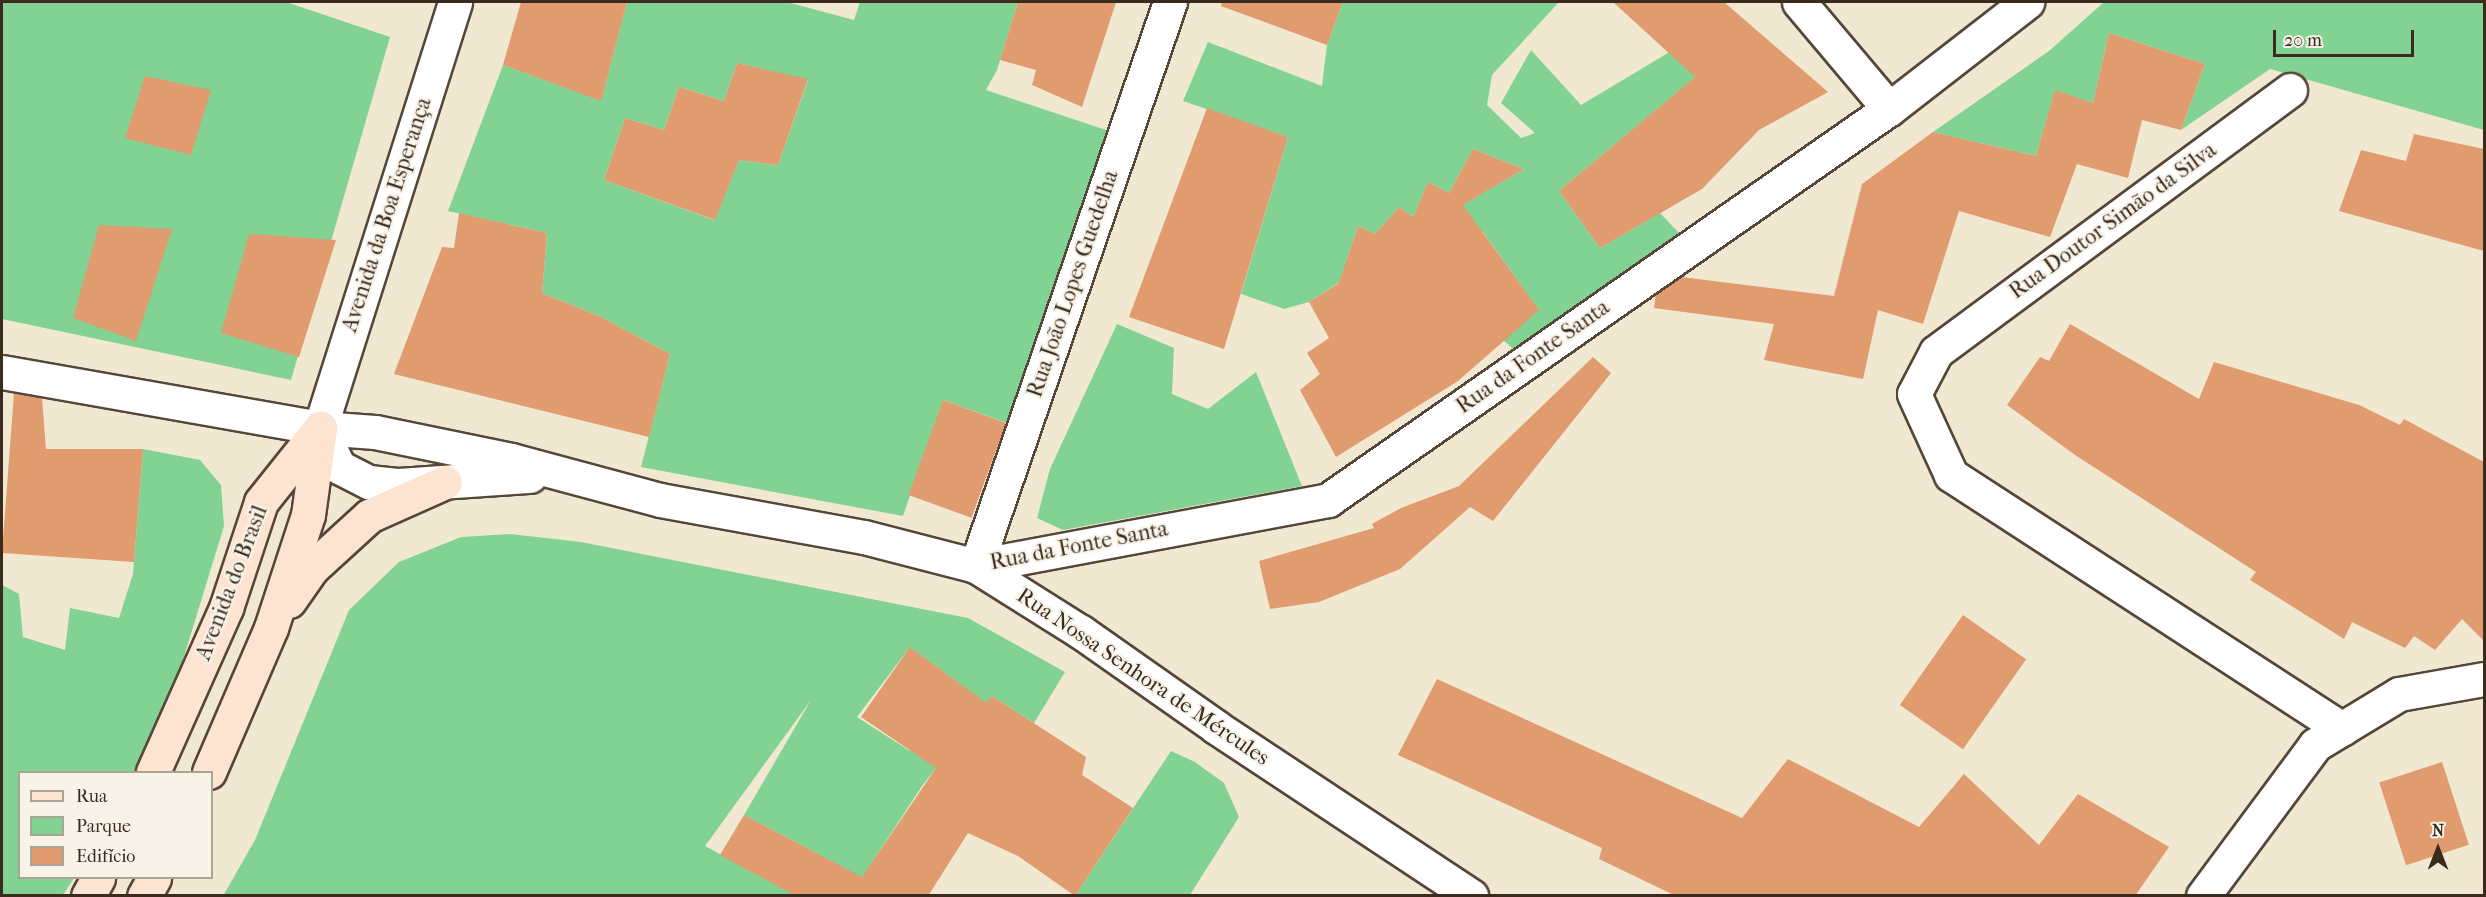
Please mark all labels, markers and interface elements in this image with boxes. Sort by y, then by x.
scale bar [2276,18,2417,56]
text: 20 m [2284,30,2322,51]
street label: Avenida da Boa Esperança [337,94,437,336]
street label: Rua Doutor Simão da Silva [2004,137,2222,305]
street label: Rua João Lopes Guedelha [1022,167,1124,401]
street label: Rua da Fonte Santa [1451,294,1615,420]
street label: Avenida do Brasil [190,502,274,664]
street label: Rua da Fonte Santa [988,516,1170,576]
street label: Rua Nossa Senhora de Mércules [1012,583,1274,771]
legend [18,771,213,879]
text: Rua [76,786,107,807]
text: Parque [76,816,131,837]
north arrow [2408,819,2468,879]
text: N [2432,821,2444,840]
text: Edifício [76,846,135,867]

